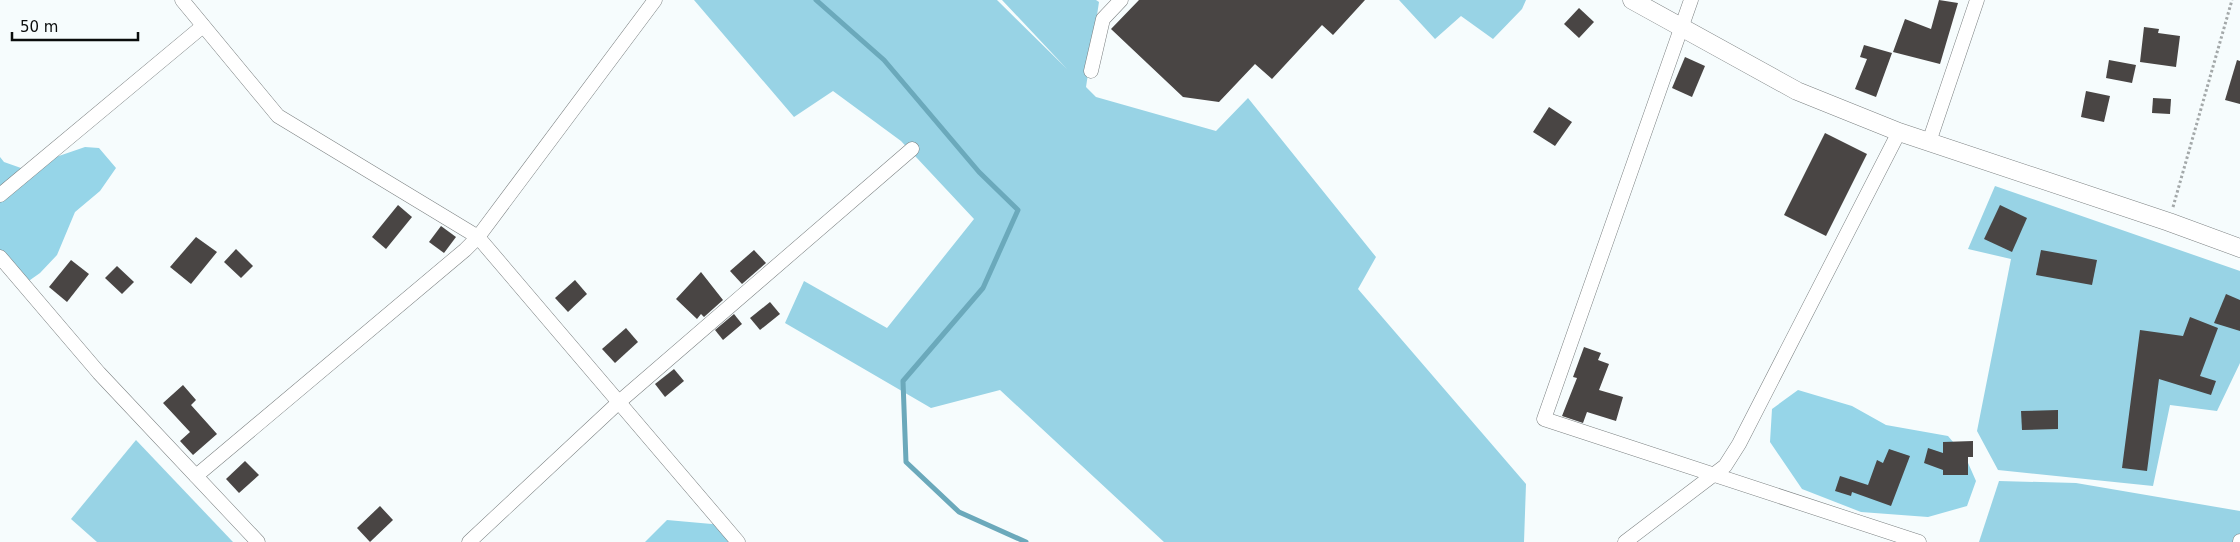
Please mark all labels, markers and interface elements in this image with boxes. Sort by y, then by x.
scale bar [12,10,139,42]
text: 50 m [20,18,58,36]

